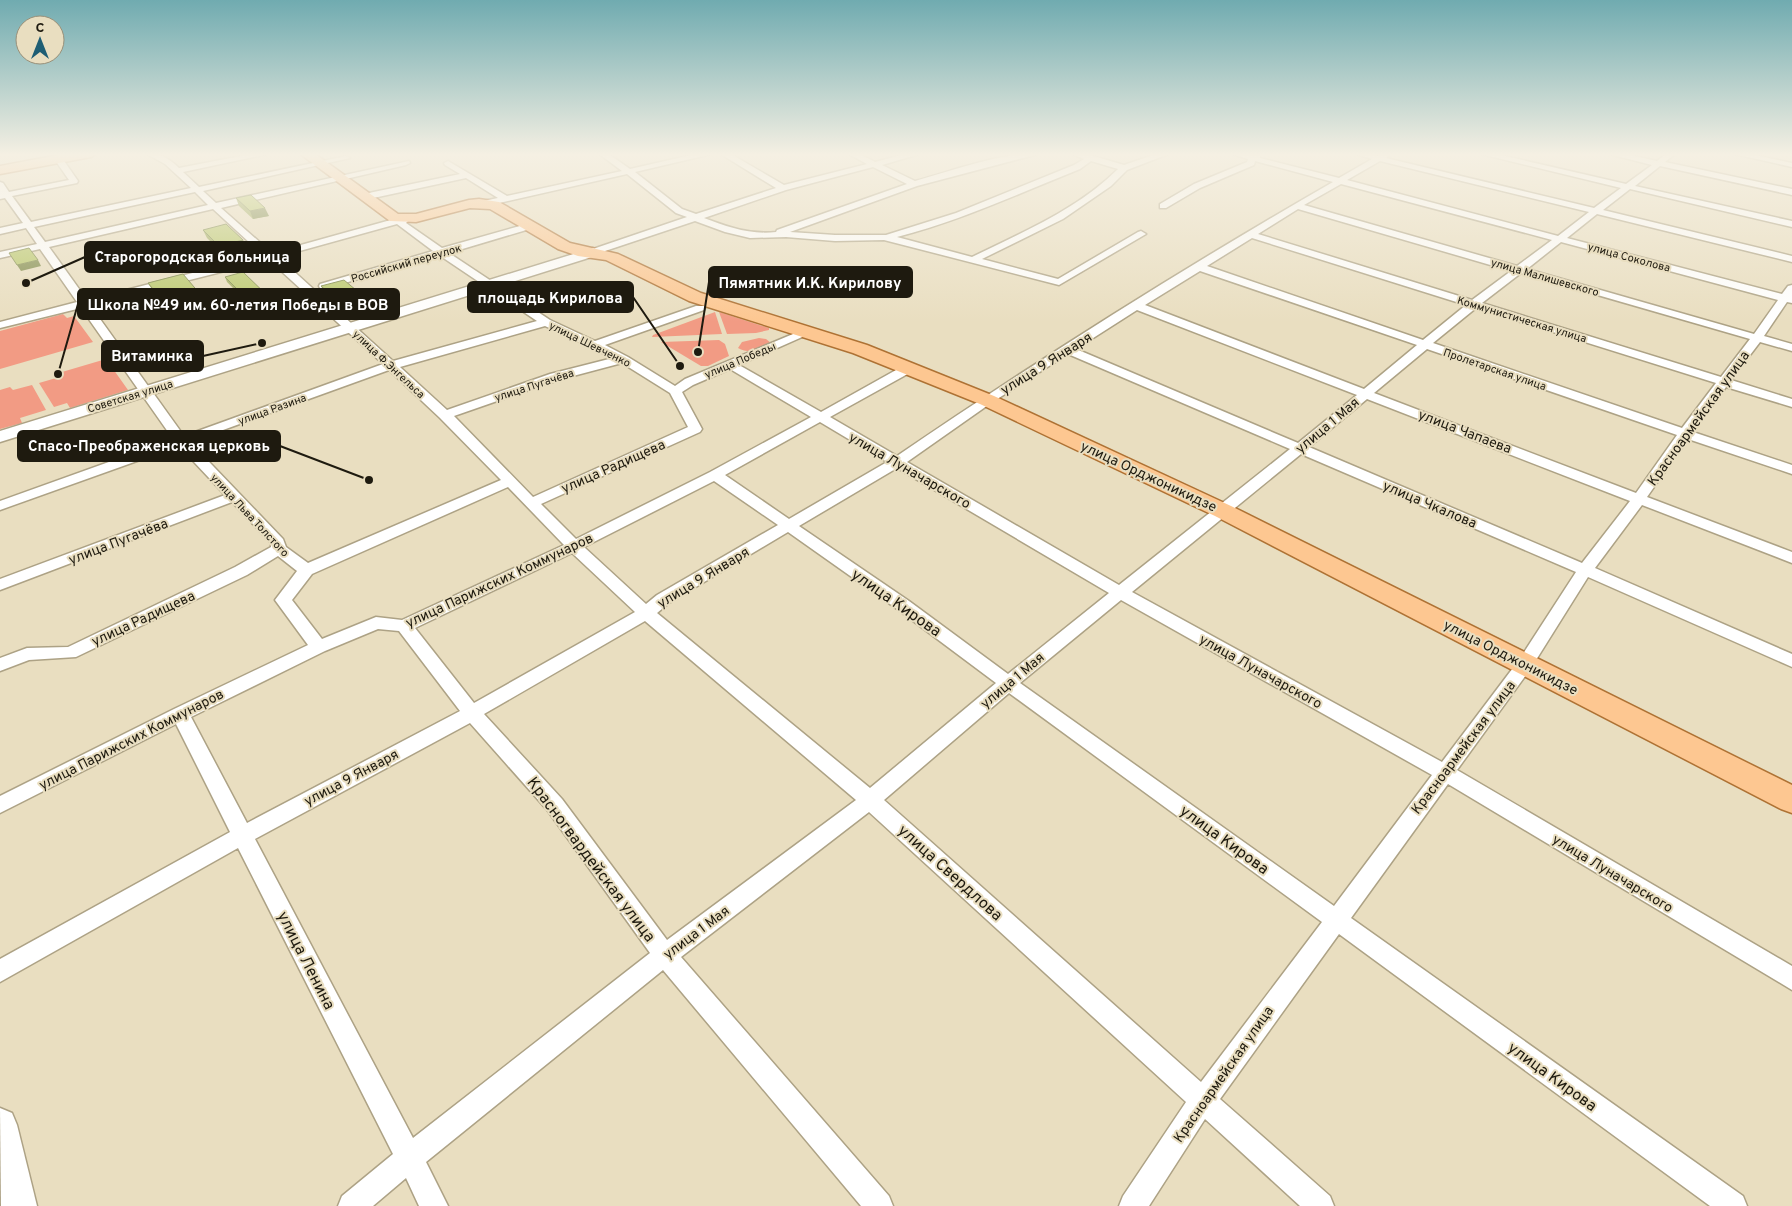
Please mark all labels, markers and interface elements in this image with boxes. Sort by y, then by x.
north arrow [15,15,65,65]
text: С [36,20,45,37]
street label: улица Соколова [1586,240,1672,276]
street label: Российский переулок [349,241,463,286]
callout: Старогородская больница [85,242,300,272]
text: Старогородская больница [94,249,290,268]
street label: улица Малишевского [1489,256,1600,300]
callout: Пямятник И.К. Кирилову [709,267,912,297]
text: Пямятник И.К. Кирилову [719,275,902,294]
callout: площадь Кирилова [468,282,633,312]
callout: Школа №49 им. 60-летия Победы в ВОВ [78,289,399,319]
text: площадь Кирилова [478,290,622,309]
street label: Коммунистическая улица [1455,294,1588,346]
text: Школа №49 им. 60-летия Победы в ВОВ [88,297,388,316]
street label: улица Шевченко [546,319,633,371]
street label: улица Ф.Энгельса [349,328,427,402]
street label: улица 9 Января [998,329,1096,399]
street label: улица Победы [703,340,778,382]
callout: Витаминка [102,341,203,371]
street label: Пролетарская улица [1441,346,1548,394]
text: Витаминка [111,348,193,367]
street label: Красноармейская улица [1645,348,1754,490]
street label: улица Пугачёва [493,366,576,405]
street label: Советская улица [86,377,175,417]
street label: улица Разина [236,391,309,429]
street label: улица 1 Мая [1293,394,1363,458]
street label: улица Чапаева [1415,407,1514,458]
street label: улица Луначарского [845,429,973,513]
callout: Спасо-Преображенская церковь [18,431,280,461]
street label: улица Радищева [559,437,668,498]
text: Спасо-Преображенская церковь [28,438,270,457]
street label: улица Орджоникидзе [1077,438,1219,516]
street label: улица Льва Толстого [207,471,291,560]
street label: улица Чкалова [1380,478,1479,533]
street label: улица Пугачёва [66,516,171,569]
street label: улица Парижских Коммунаров [403,530,596,632]
street label: улица 9 Января [655,544,753,612]
street label: улица Кирова [847,565,945,642]
street label: улица Радищева [89,588,198,651]
street label: улица Орджоникидзе [1440,617,1580,700]
street label: улица Луначарского [1196,631,1325,713]
street label: улица 1 Мая [978,649,1048,713]
street label: Красноармейская улица [1408,678,1520,818]
street label: улица Парижских Коммунаров [36,686,227,794]
street label: улица 9 Января [302,746,402,810]
street label: Красногвардейская улица [522,774,659,947]
street label: улица Кирова [1175,802,1272,880]
street label: улица Свердлова [893,821,1006,926]
street label: улица Луначарского [1549,831,1676,917]
street label: улица 1 Мая [661,903,733,964]
street label: улица Ленина [272,908,339,1014]
street label: Красноармейская улица [1171,1003,1278,1146]
street label: улица Кирова [1503,1039,1600,1117]

